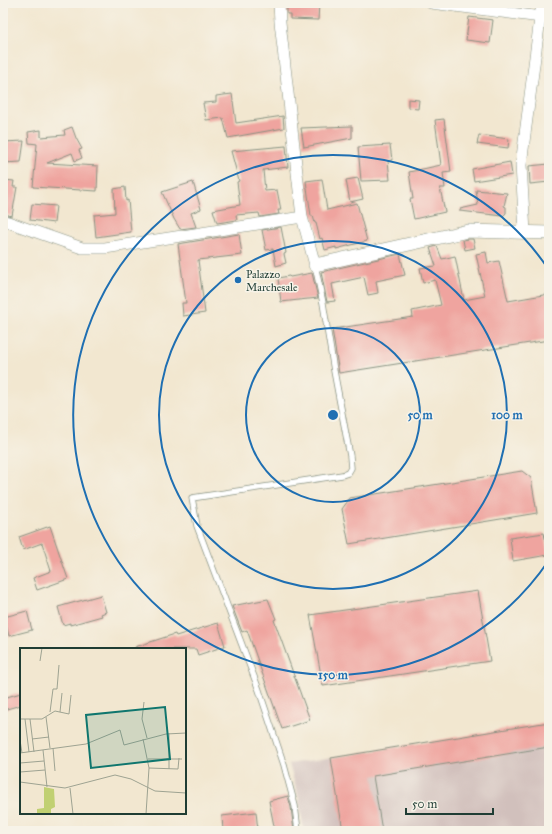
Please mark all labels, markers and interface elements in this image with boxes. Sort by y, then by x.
place label: Palazzo Marchesale [246,268,298,294]
marker: Palazzo Marchesale [233,275,243,285]
centre of rings [326,408,340,422]
text: 50 m [407,408,434,422]
text: 100 m [491,408,524,422]
inset map [20,648,186,814]
text: 150 m [318,668,349,682]
scale bar [406,790,493,816]
text: 50 m [412,797,437,811]

